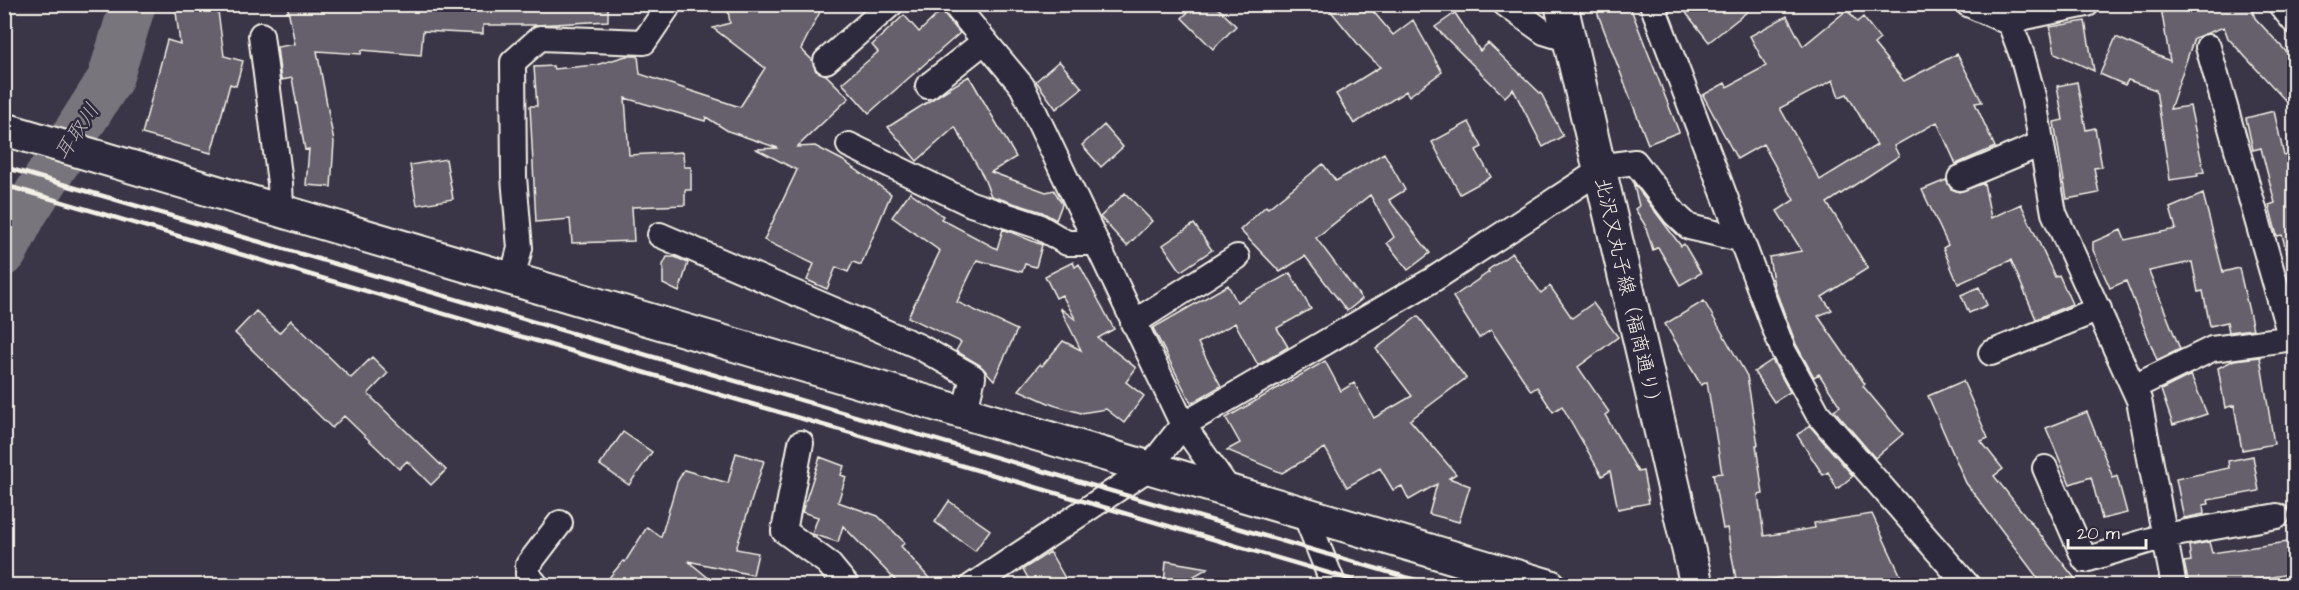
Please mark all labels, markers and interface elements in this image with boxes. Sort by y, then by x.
water label: 耳取川 [48,98,106,166]
street label: 北沢又丸子線（福商通り） [1587,175,1669,415]
scale bar [2068,512,2146,550]
text: 20 m [2077,521,2120,546]

